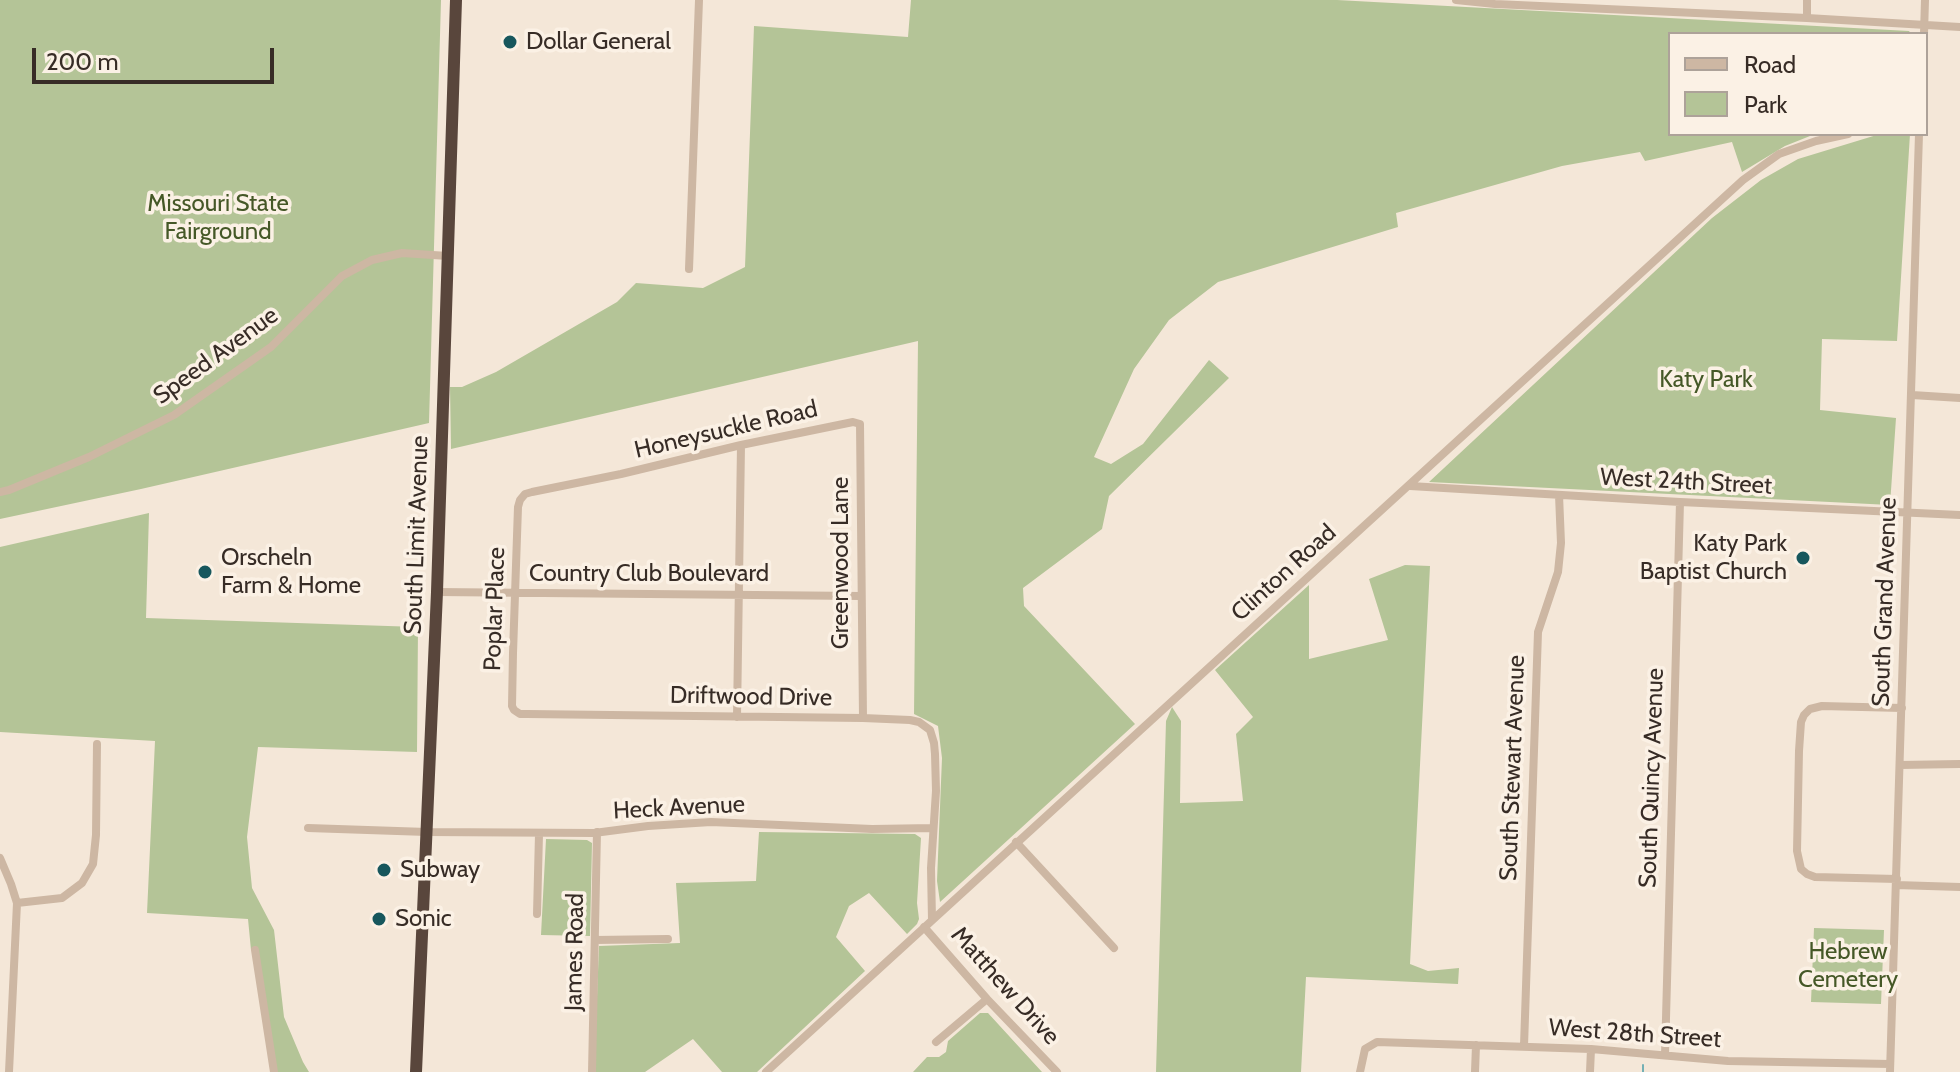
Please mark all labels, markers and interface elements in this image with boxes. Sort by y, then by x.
place label: Dollar General [526,28,671,56]
scale bar [36,32,278,82]
legend [1668,32,1928,136]
marker: Dollar General [501,33,519,51]
text: 200 m [46,47,119,76]
text: Road [1744,50,1796,79]
text: Park [1744,90,1787,119]
park label: Missouri State Fairground [147,190,289,246]
street label: Speed Avenue [148,301,284,411]
park label: Katy Park [1659,366,1753,394]
street label: Honeysuckle Road [632,395,820,465]
street label: South Limit Avenue [399,435,435,635]
street label: West 24th Street [1599,463,1773,501]
street label: Greenwood Lane [827,477,855,649]
street label: South Grand Avenue [1867,497,1903,707]
street label: Clinton Road [1226,519,1342,627]
place label: Katy Park Baptist Church [1640,530,1787,586]
place label: Orscheln Farm & Home [221,544,361,600]
street label: Poplar Place [478,547,512,671]
marker: Katy Park Baptist Church [1794,549,1812,567]
street label: Country Club Boulevard [529,560,769,588]
marker: Orscheln Farm & Home [196,563,214,581]
street label: South Stewart Avenue [1495,654,1531,882]
street label: South Quincy Avenue [1634,667,1670,889]
street label: Driftwood Drive [670,681,832,713]
street label: Heck Avenue [612,790,746,826]
place label: Subway [400,856,480,884]
marker: Subway [375,861,393,879]
street label: James Road [560,893,590,1011]
place label: Sonic [395,905,452,933]
marker: Sonic [370,910,388,928]
street label: Matthew Drive [945,921,1065,1051]
park label: Hebrew Cemetery [1798,938,1898,994]
street label: West 28th Street [1548,1014,1722,1054]

